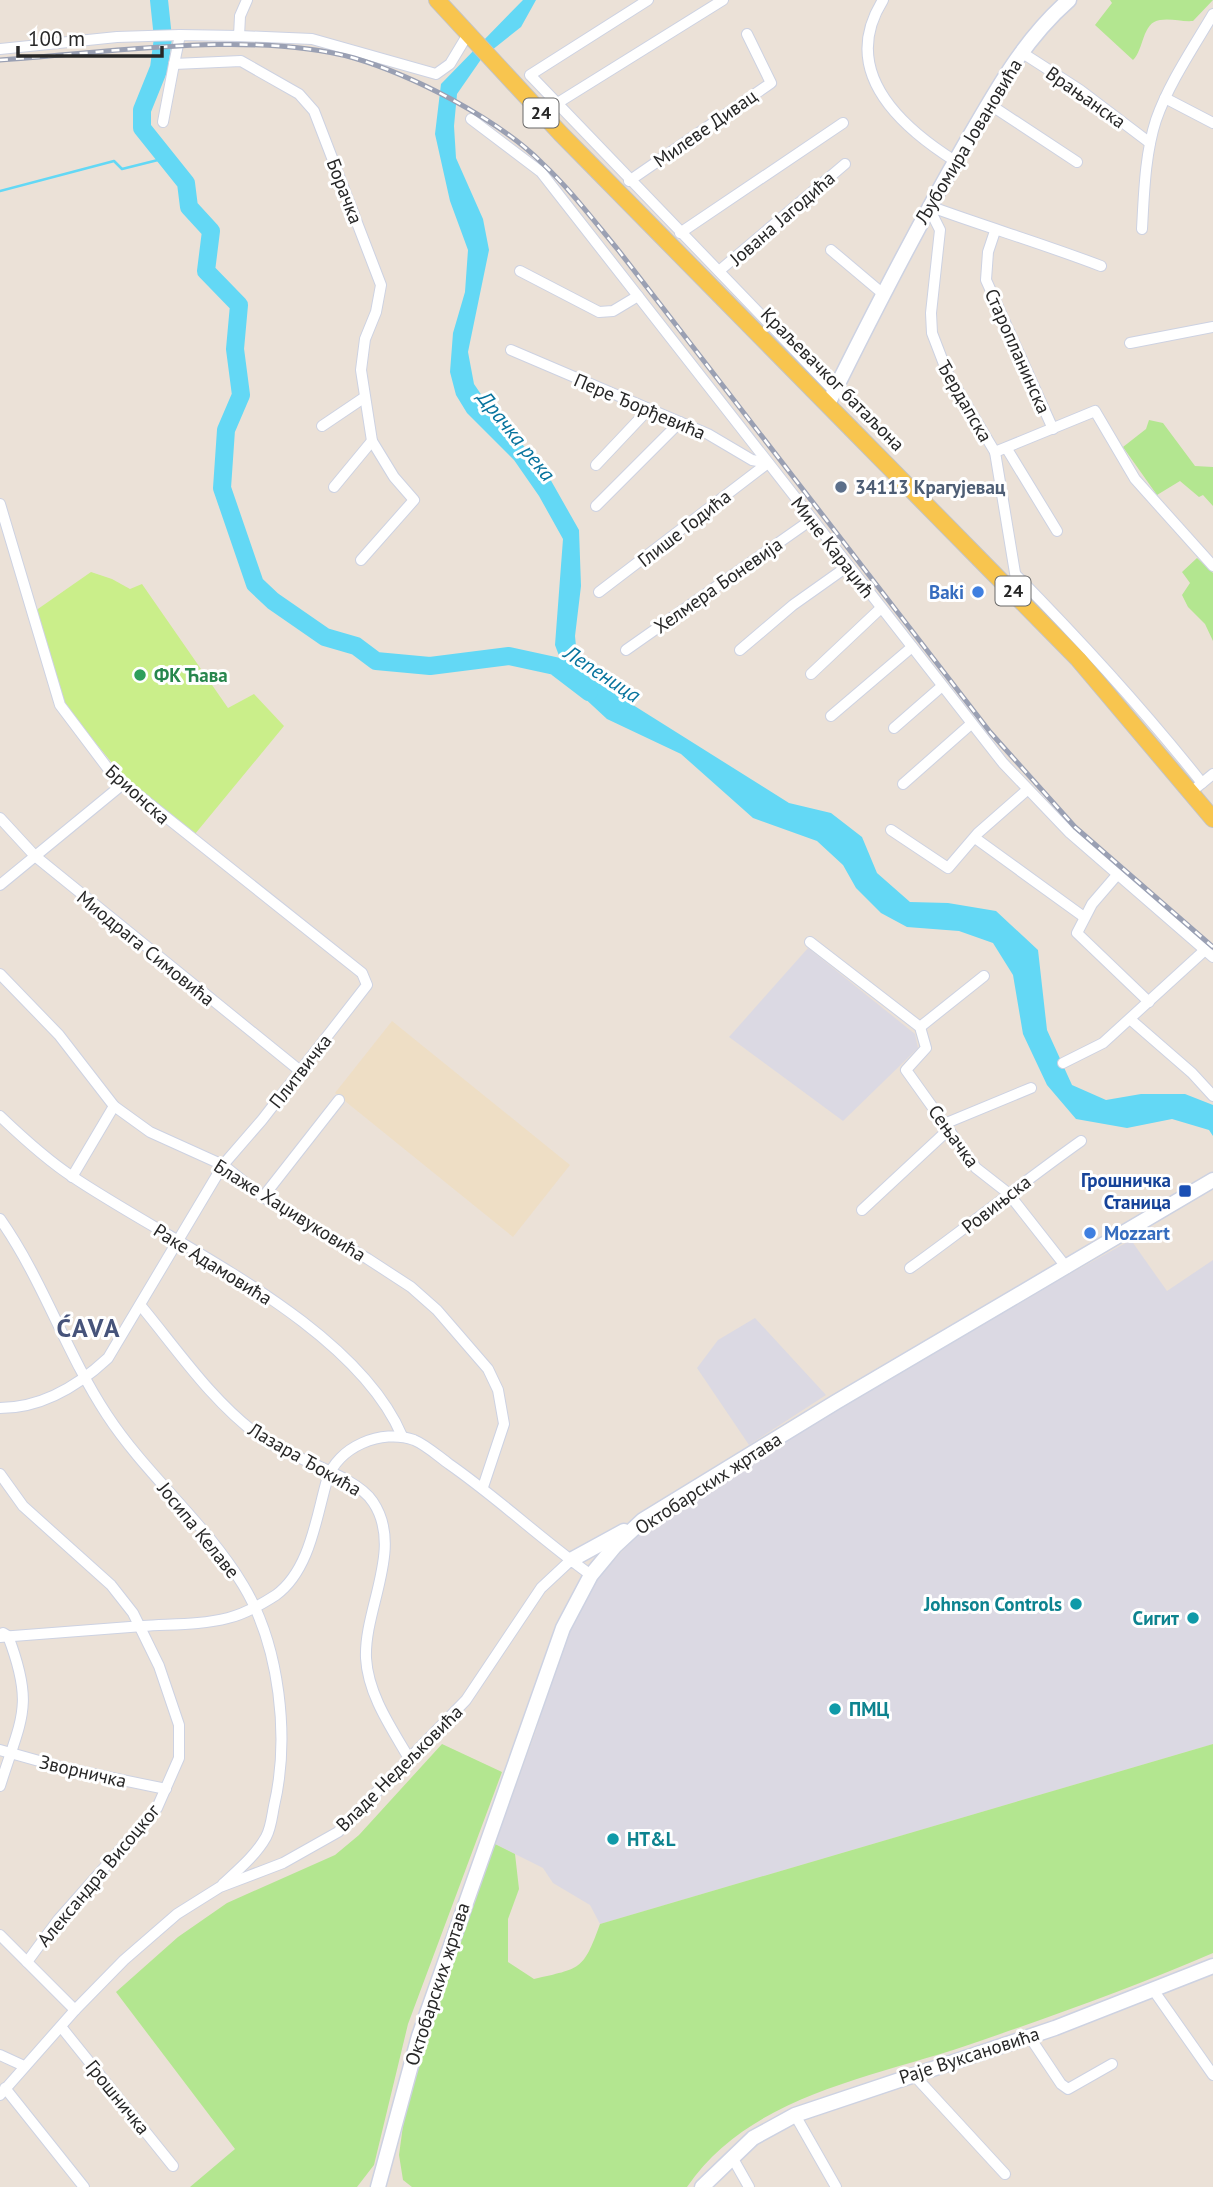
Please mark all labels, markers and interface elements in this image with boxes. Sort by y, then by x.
scale bar [18,14,161,58]
text: 100 m [28,25,85,52]
street label: Љубомира Јовановића [909,54,1027,229]
street label: Врањанска [1041,61,1131,133]
street label: Милеве Дивац [649,84,761,172]
road number: 24 [524,98,558,128]
street label: Борачка [322,155,368,227]
street label: Јована Јагодића [724,166,840,271]
street label: Старопланинска [980,285,1056,417]
street label: Краљевачког батаљона [756,302,910,456]
street label: Ђердапска [932,356,998,446]
street label: Пере Ђорђевића [571,367,709,445]
water label: Драчка река [470,383,562,487]
place label: 34113 Крагујевац [855,475,1006,499]
marker: 34113 Крагујевац [833,479,849,495]
street label: Глише Годића [633,484,735,572]
street label: Мине Караџић [786,492,880,602]
street label: Хелмера Боневија [649,532,787,638]
road number: 24 [996,576,1030,606]
place label: Baki [929,580,964,604]
marker: Baki [970,584,986,600]
water label: Лепеница [558,638,646,709]
place label: ФК Ћава [154,663,228,687]
marker: ФК Ћава [132,667,148,683]
street label: Брионска [101,759,175,829]
street label: Миодрага Симовића [72,885,220,1011]
street label: Плитвичка [264,1029,336,1113]
street label: Сењачка [923,1100,985,1172]
street label: Блаже Хаџивуковића [210,1154,370,1266]
place label: Грошничка Станица [1081,1168,1171,1214]
street label: Ровињска [957,1169,1035,1239]
marker: Грошничка Станица [1177,1183,1193,1199]
street label: Раке Адамовића [149,1218,277,1310]
place label: Mozzart [1104,1221,1170,1245]
marker: Mozzart [1082,1225,1098,1241]
district label: ĆAVA [57,1311,121,1344]
street label: Лазара Ђокића [243,1416,366,1501]
street label: Октобарских жртава [630,1427,786,1539]
street label: Јосипа Келаве [152,1476,245,1583]
place label: Johnson Controls [923,1592,1062,1616]
marker: Johnson Controls [1068,1596,1084,1612]
place label: Сигит [1133,1606,1179,1630]
marker: Сигит [1185,1610,1201,1626]
place label: ПМЦ [849,1697,889,1721]
street label: Владе Недељковића [331,1700,467,1836]
marker: ПМЦ [827,1701,843,1717]
street label: Зворничка [37,1749,129,1793]
street label: Александра Висоцког [31,1798,165,1951]
place label: HT&L [627,1827,676,1851]
marker: HT&L [605,1831,621,1847]
street label: Октобарских жртава [399,1899,475,2069]
street label: Раје Вуксановића [896,2021,1042,2089]
street label: Грошничка [81,2055,155,2139]

